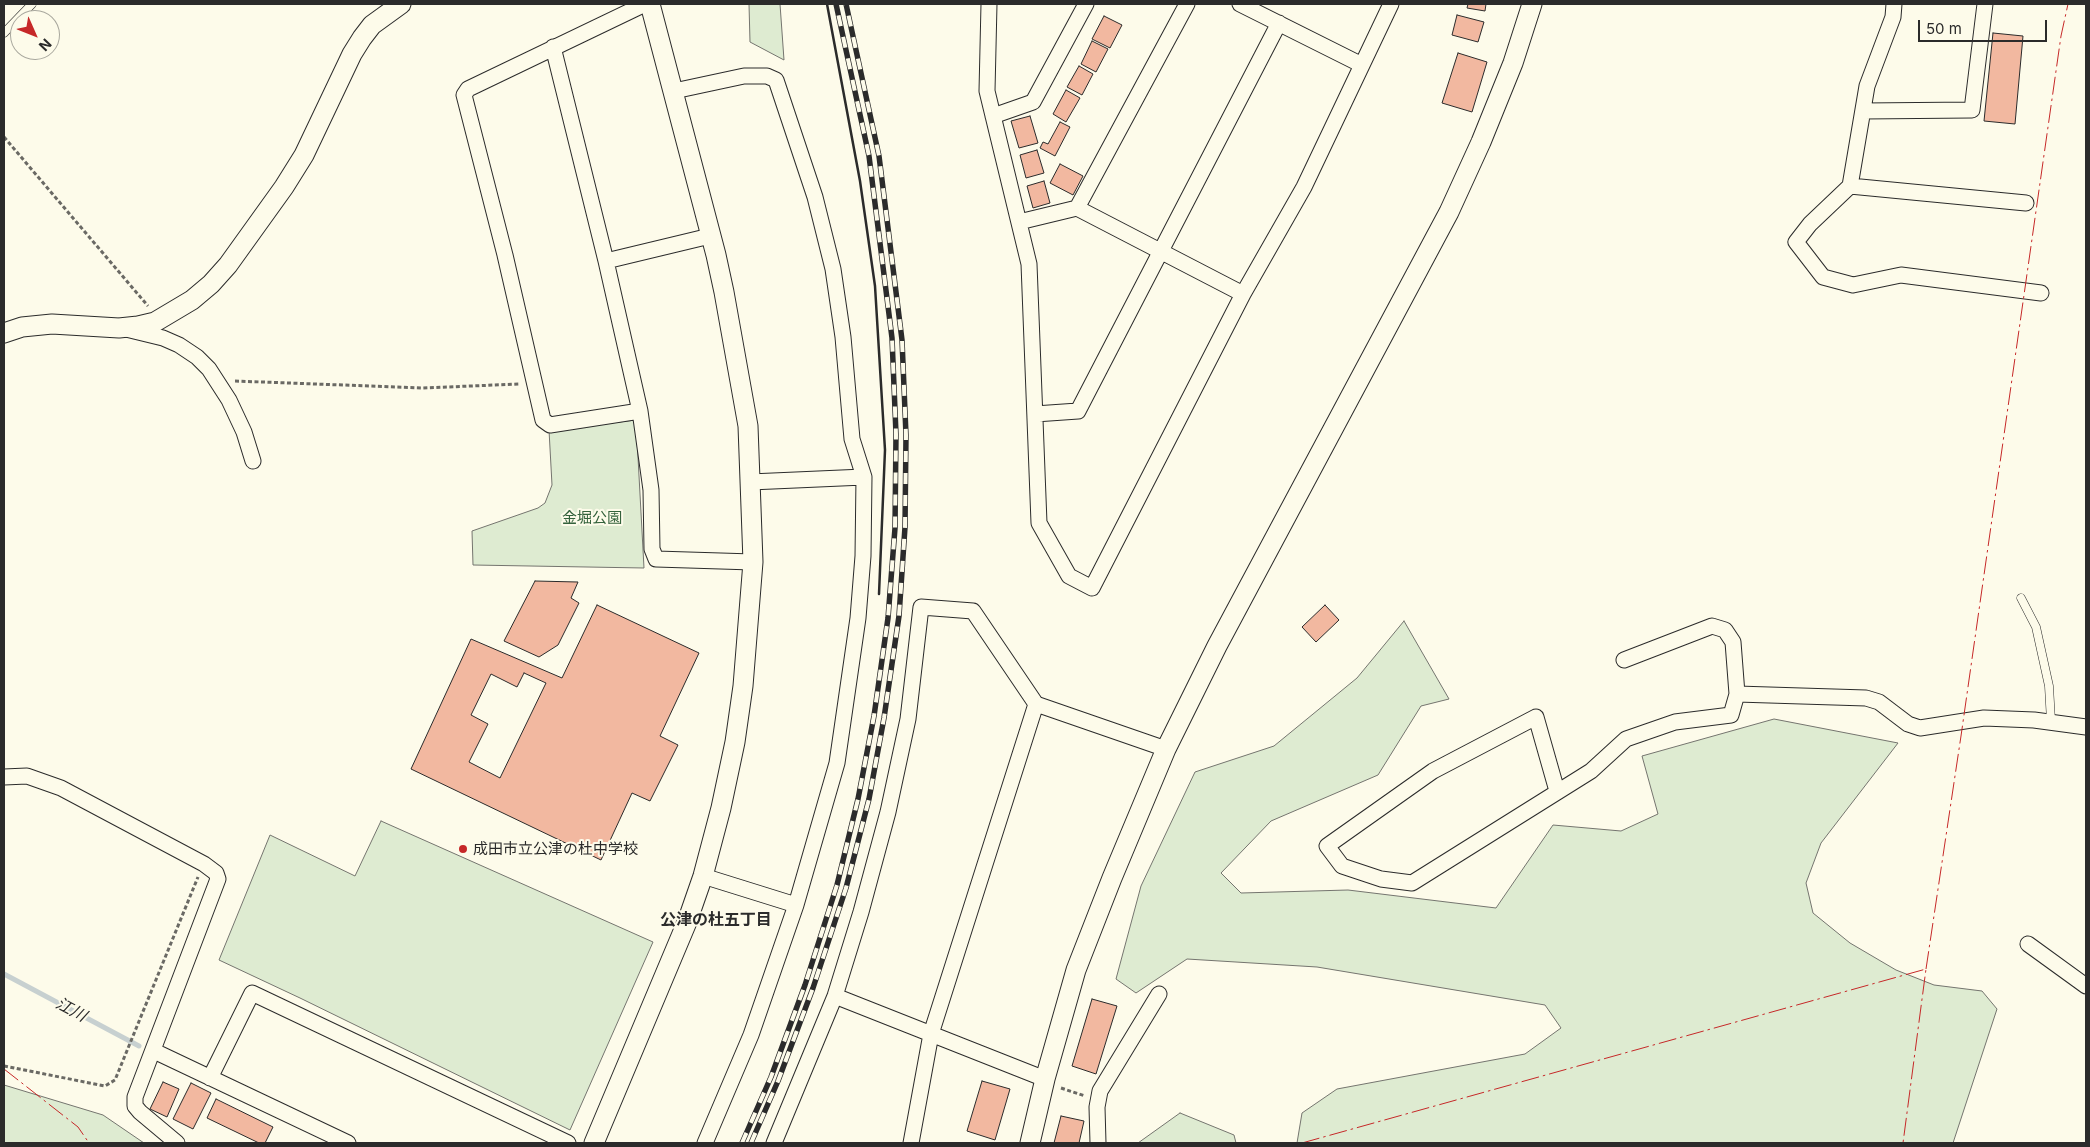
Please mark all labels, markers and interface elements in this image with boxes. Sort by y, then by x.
north arrow [10,10,60,60]
scale bar [1920,10,2049,42]
text: 50 m [1926,19,1962,38]
text: N [36,35,55,55]
park label: 金堀公園 [562,509,622,527]
place label: 成田市立公津の杜中学校 [473,840,638,858]
marker: 成田市立公津の杜中学校 [457,843,469,855]
district label: 公津の杜五丁目 [660,910,772,930]
water label: 江川 [52,994,90,1026]

